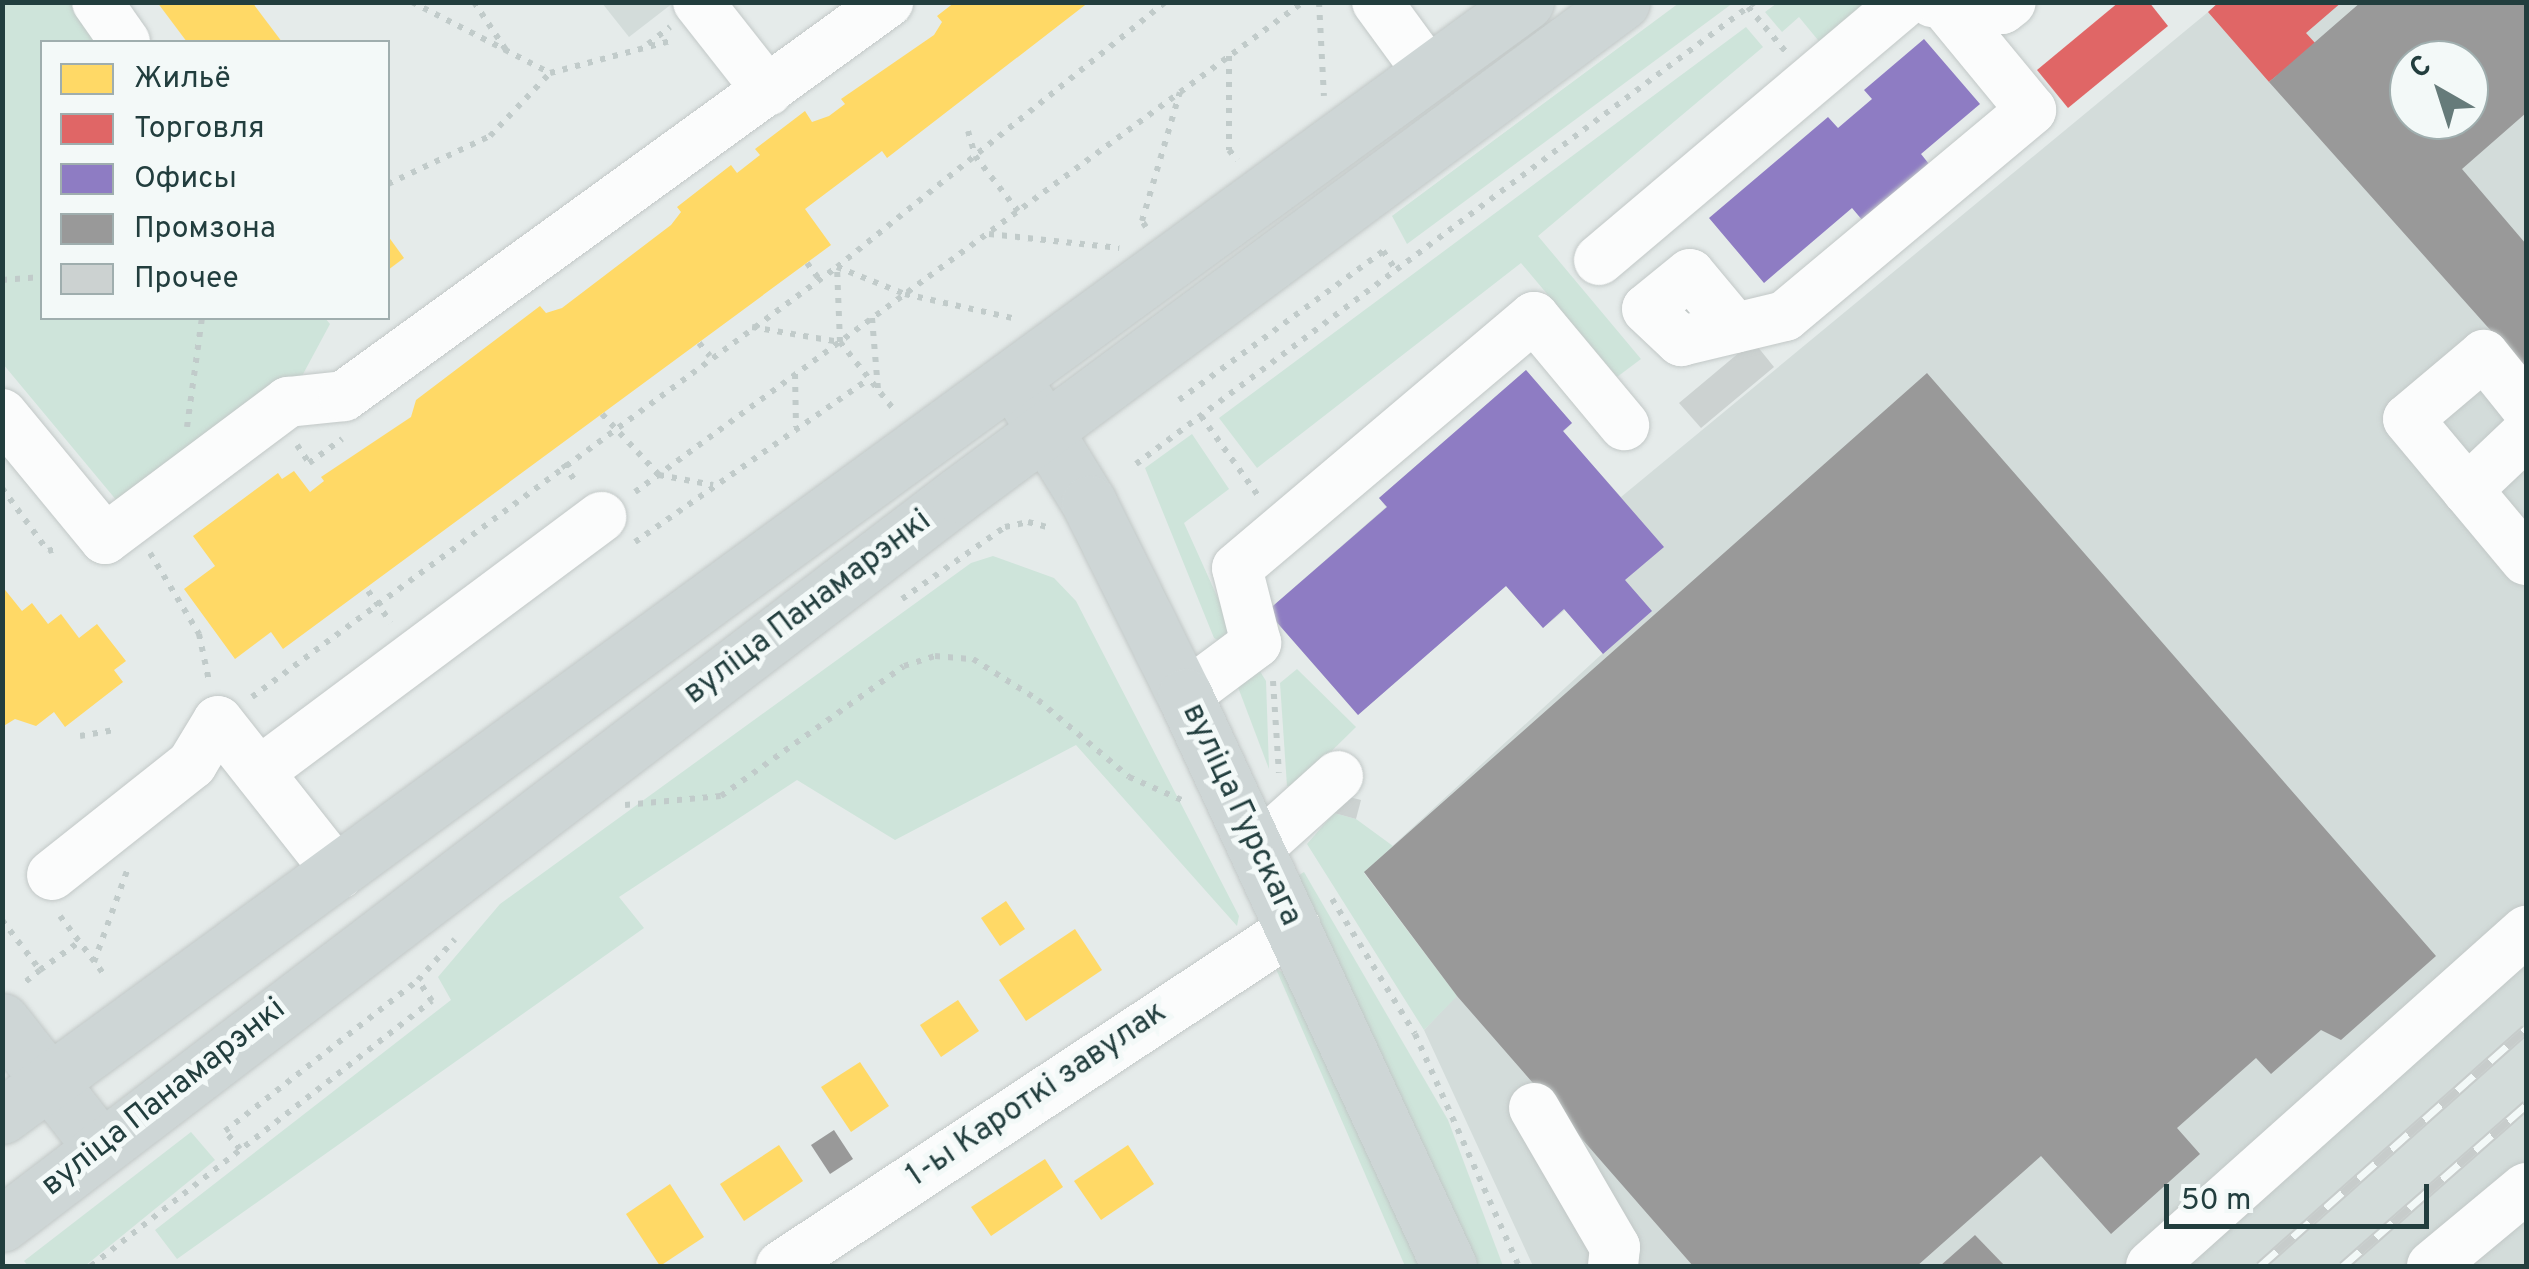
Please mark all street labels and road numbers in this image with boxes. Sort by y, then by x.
street label: вуліца Панамарэнкі [677,503,939,713]
street label: вуліца Гурскага [1173,698,1309,932]
street label: вуліца Панамарэнкі [34,991,294,1205]
street label: 1-ы Кароткі завулак [900,994,1174,1196]

